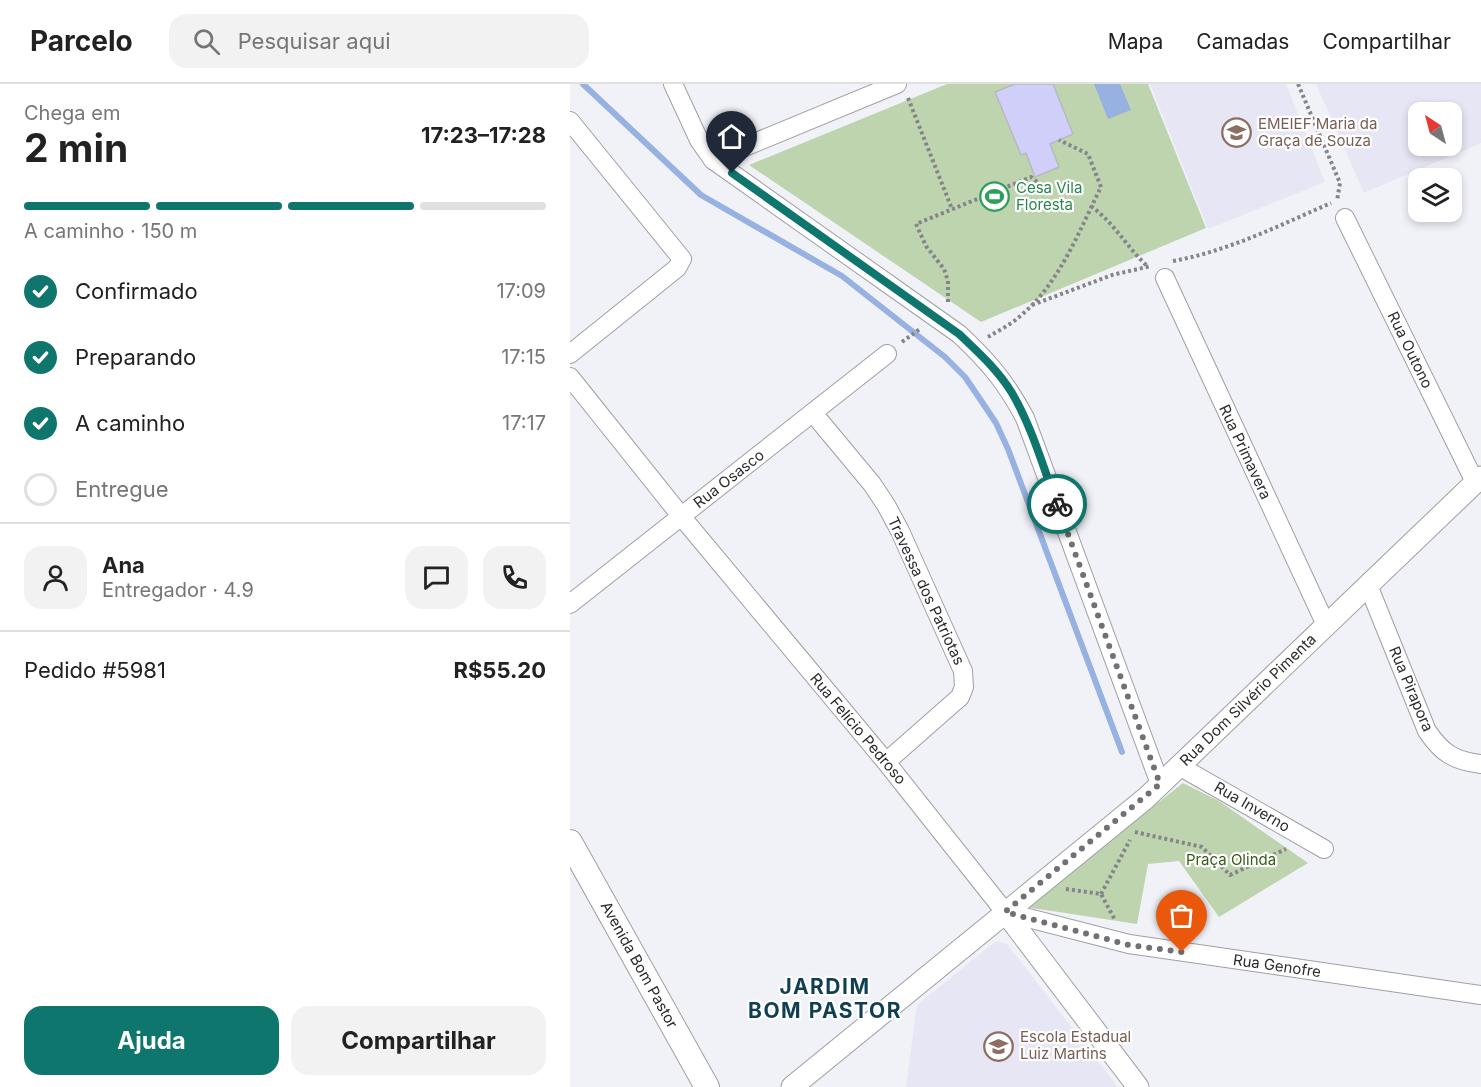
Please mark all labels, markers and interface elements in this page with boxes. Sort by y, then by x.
search box [169,14,589,68]
text: Parcelo [30,24,133,58]
icon: search [190,25,223,58]
text: Pesquisar aqui [238,28,390,54]
text: Mapa [1108,29,1163,54]
text: Camadas [1196,29,1289,54]
text: Compartilhar [1322,29,1451,54]
text: Chega em [24,101,120,125]
north arrow [1408,102,1462,156]
map controls [1408,102,1462,222]
pin [706,111,757,173]
place label: EMEIEF Maria da Graça de Souza [1258,114,1377,150]
school or university icon: EMEIEF Maria da Graça de Souza [1221,117,1253,149]
icon: home [715,120,748,153]
text: 17:23–17:28 [421,122,546,148]
text: 2 min [24,124,128,171]
button: layers [1408,168,1462,222]
place label: Cesa Vila Floresta [1016,178,1082,214]
sports icon: Cesa Vila Floresta [979,181,1011,213]
text: A caminho · 150 m [24,219,197,243]
icon: check [24,275,57,308]
text: Confirmado [75,278,198,304]
text: 17:09 [496,279,546,303]
street label: Rua Outono [1384,308,1437,391]
icon: check [24,341,57,374]
text: Preparando [75,344,196,370]
text: 17:15 [501,345,546,369]
street label: Rua Primavera [1215,401,1276,502]
icon: check [24,407,57,440]
text: A caminho [75,410,185,436]
text: 17:17 [502,411,546,435]
street label: Rua Osasco [690,445,768,512]
courier [1027,474,1087,534]
text: Entregue [75,476,169,502]
icon: bike [1041,488,1074,521]
street label: Travessa dos Patriotas [884,514,969,668]
button: person [24,546,87,609]
button: chat [405,546,468,609]
button: phone [483,546,546,609]
text: Ana [102,552,145,578]
text: Entregador · 4.9 [102,578,254,602]
street label: Rua Dom Silvério Pimenta [1175,629,1320,770]
street label: Rua Pirapora [1385,643,1438,734]
text: Pedido #5981 [24,657,166,683]
text: R$55.20 [453,657,546,683]
street label: Rua Felício Pedroso [806,669,911,788]
street label: Rua Inverno [1211,777,1294,836]
park label: Praça Olinda [1186,850,1276,869]
pin [1156,890,1207,952]
street label: Avenida Bom Pastor [597,898,682,1032]
icon: bag [1165,899,1198,932]
street label: Rua Genofre [1232,950,1322,981]
district label: JARDIM BOM PASTOR [748,974,902,1023]
button: Ajuda [24,1006,279,1075]
button: Compartilhar [291,1006,546,1075]
place label: Escola Estadual Luiz Martins [1020,1027,1131,1063]
school or university icon: Escola Estadual Luiz Martins [983,1030,1015,1062]

